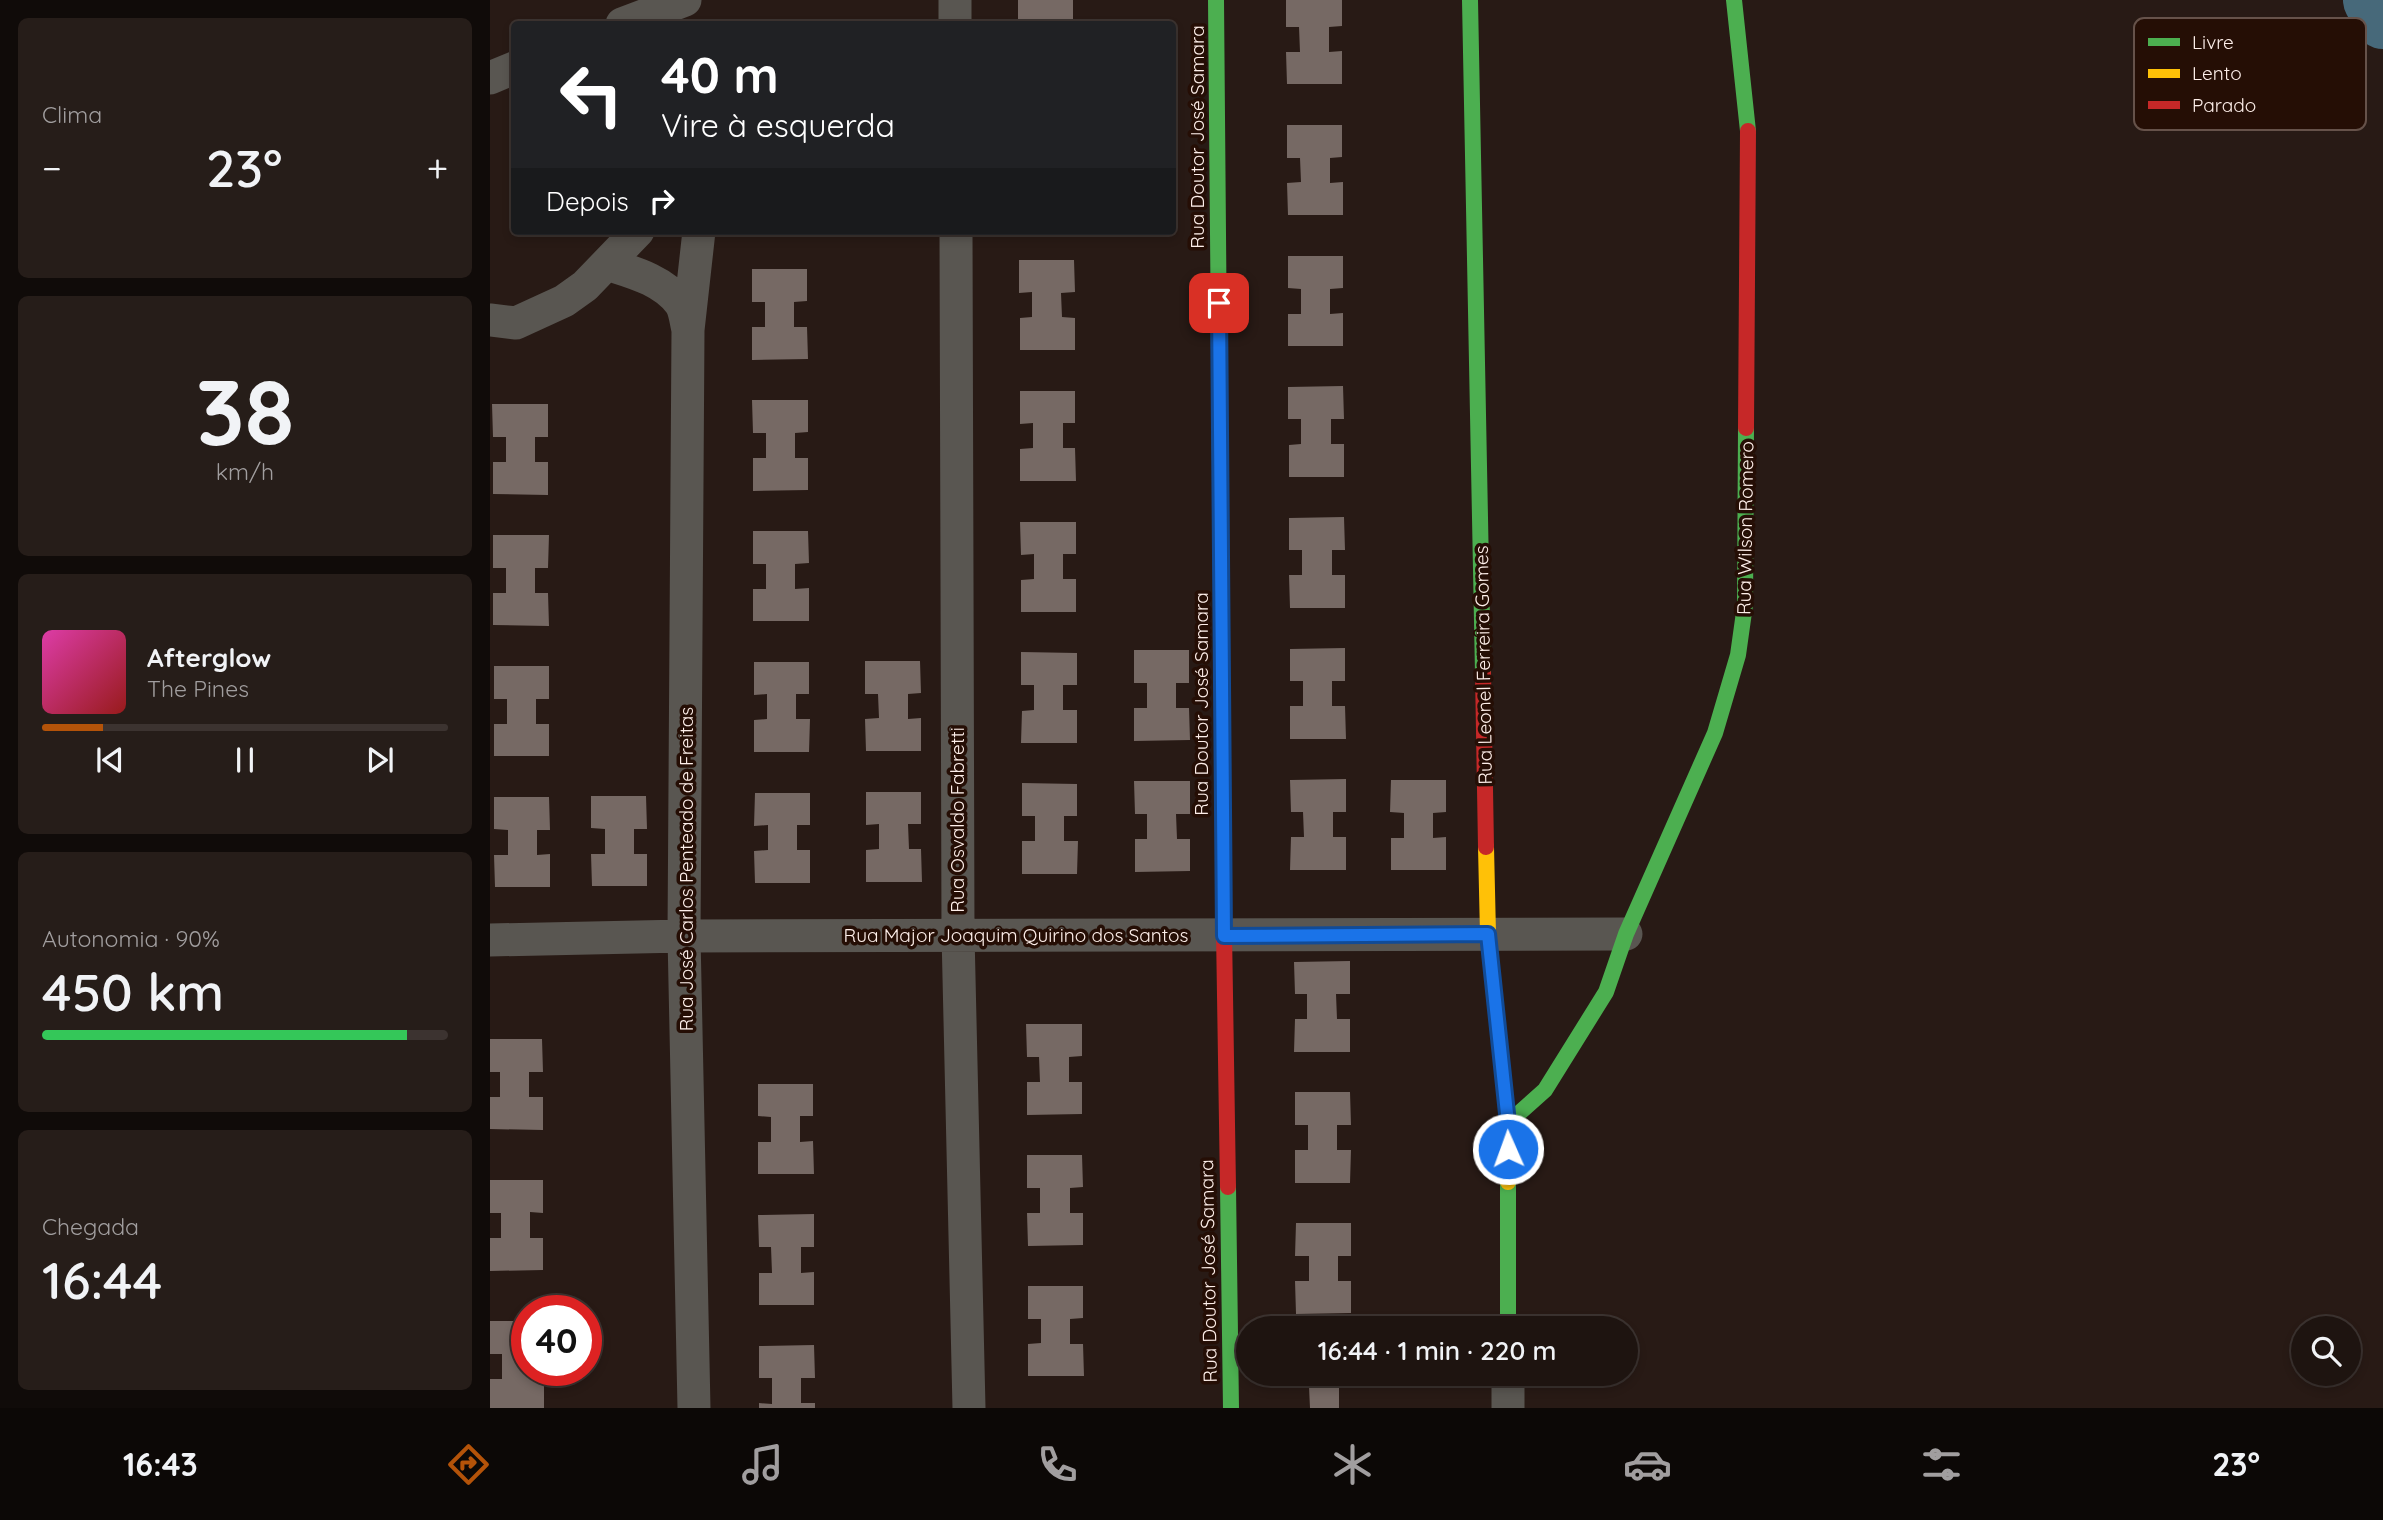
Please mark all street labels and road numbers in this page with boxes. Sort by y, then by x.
street label: Rua Doutor José Samara [1185,25,1209,249]
street label: Rua Wilson Romero [1731,441,1759,615]
street label: Rua Leonel Ferreira Gomes [1469,545,1497,785]
street label: Rua Doutor José Samara [1189,592,1213,816]
street label: Rua José Carlos Penteado de Freitas [674,707,698,1031]
street label: Rua Osvaldo Fabretti [945,727,969,913]
street label: Rua Major Joaquim Quirino dos Santos [844,923,1188,947]
street label: Rua Doutor José Samara [1194,1159,1222,1383]

